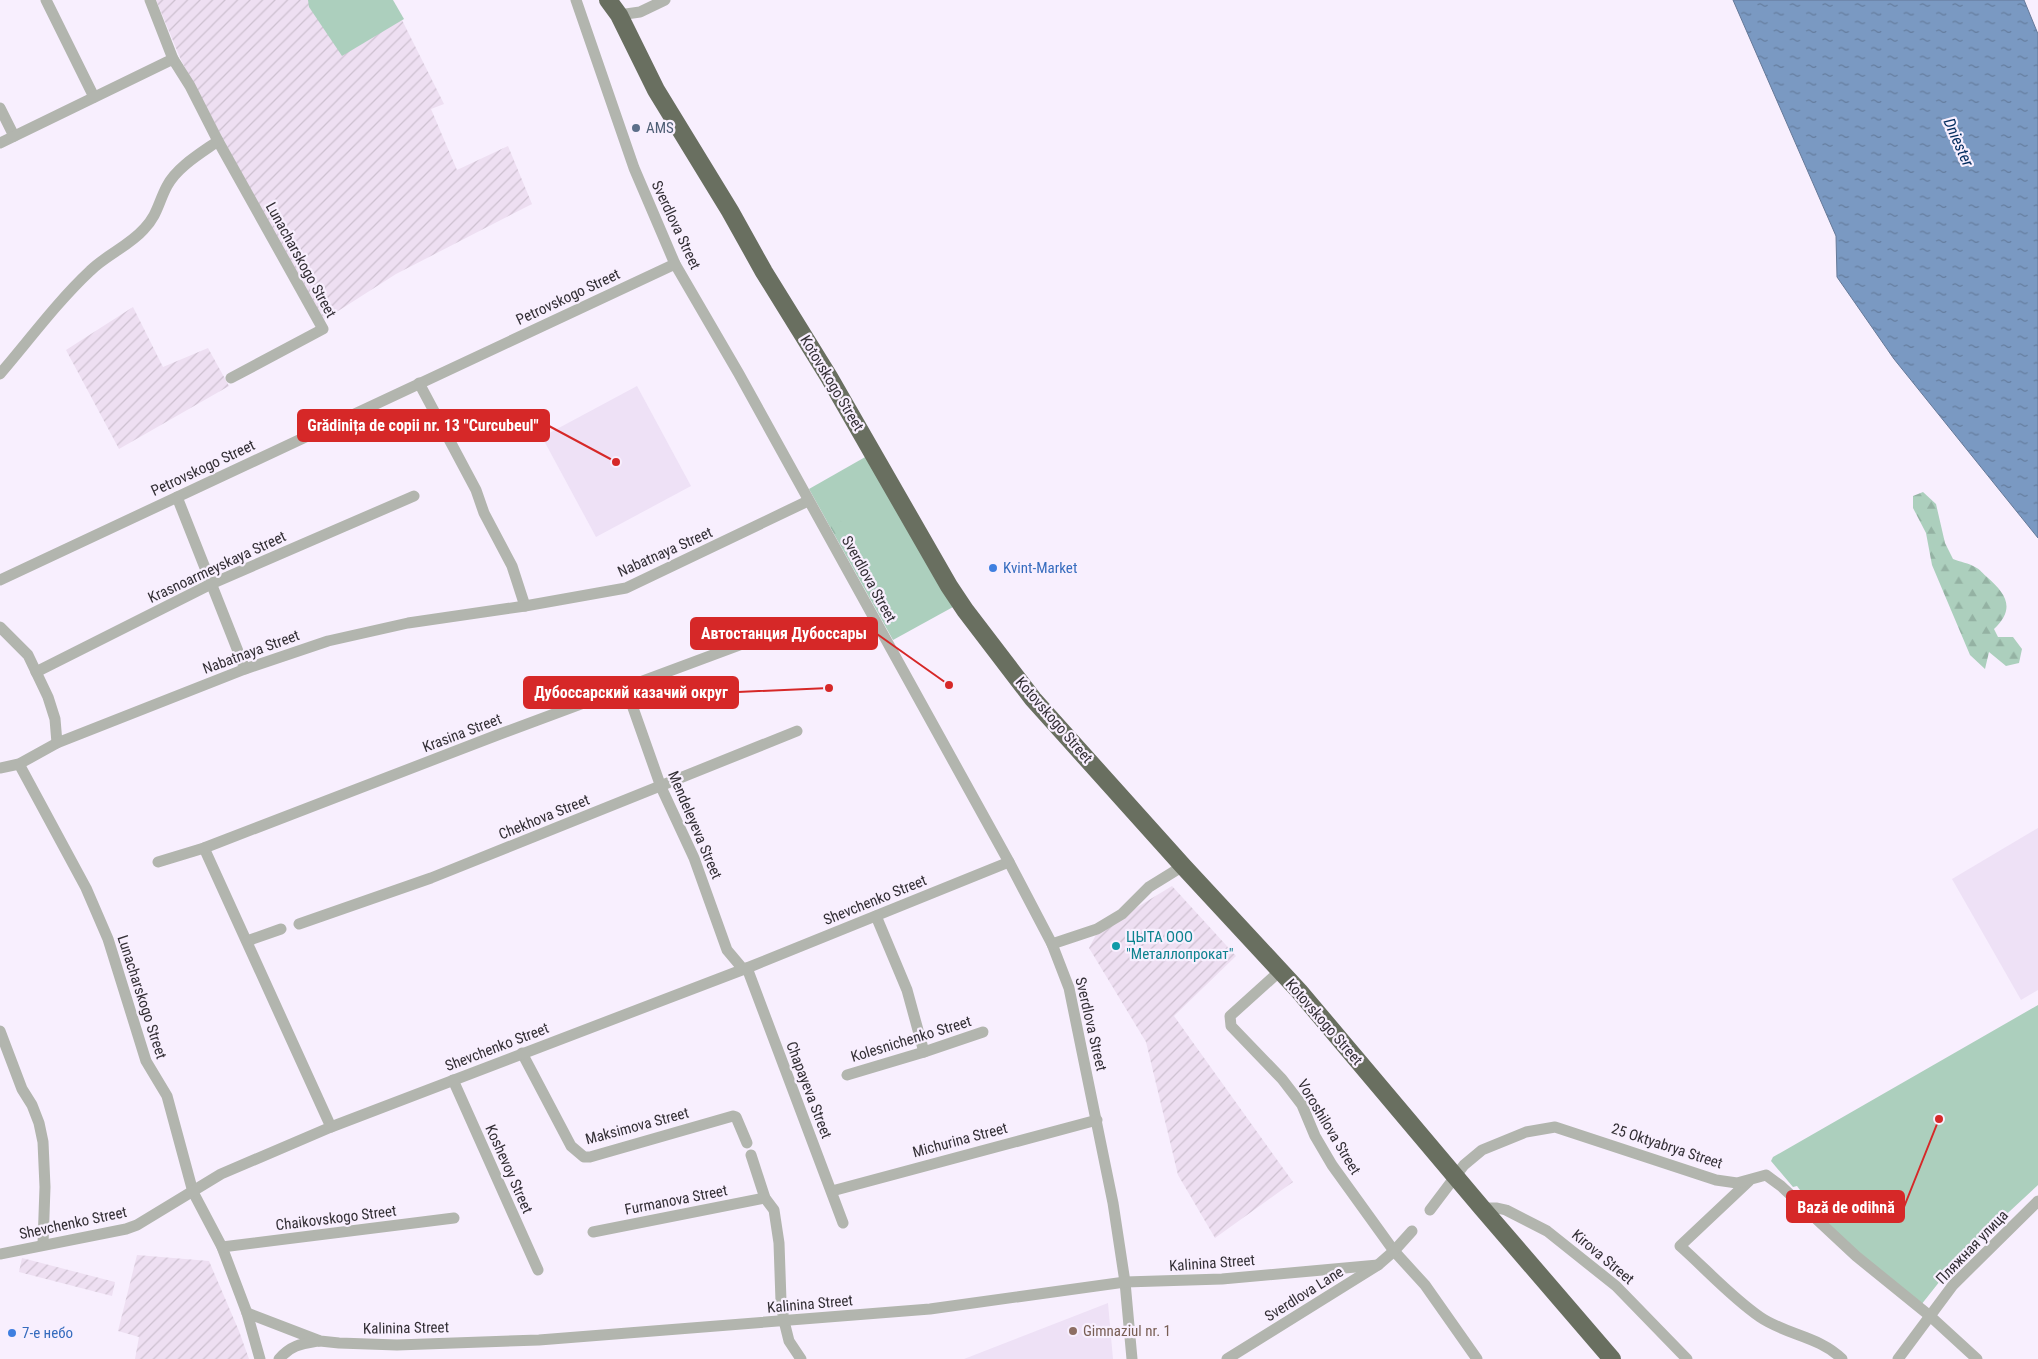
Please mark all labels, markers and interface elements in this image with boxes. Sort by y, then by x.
water label: Dniester [1940,115,1978,170]
place label: AMS [646,119,674,137]
marker: AMS [630,122,642,134]
street label: Sverdlova Street [648,178,704,272]
street label: Lunacharskogo Street [262,199,340,321]
street label: Petrovskogo Street [513,265,623,329]
street label: Kotovskogo Street [796,332,868,434]
callout: Grădinița de copii nr. 13 "Curcubeul" [298,410,549,441]
text: Grădinița de copii nr. 13 "Curcubeul" [307,416,539,435]
street label: Petrovskogo Street [148,436,258,500]
street label: Nabatnaya Street [615,523,715,581]
street label: Krasnoarmeyskaya Street [145,527,289,607]
street label: Sverdlova Street [838,533,900,625]
place label: Kvint-Market [1003,559,1077,577]
marker: Kvint-Market [987,562,999,574]
callout: Автостанция Дубоссары [691,618,877,649]
text: Автостанция Дубоссары [701,624,867,643]
street label: Nabatnaya Street [200,626,302,678]
street label: Kotovskogo Street [1012,673,1096,767]
callout: Дубоссарский казачий округ [524,677,738,708]
text: Дубоссарский казачий округ [534,683,728,702]
street label: Krasina Street [420,710,504,756]
street label: Mendeleyeva Street [664,768,726,882]
street label: Chekhova Street [496,791,592,843]
street label: Shevchenko Street [821,871,929,929]
place label: ЦЫТА ООО "Металлопрокат" [1126,928,1234,963]
street label: Lunacharskogo Street [113,933,171,1061]
marker: ЦЫТА ООО "Металлопрокат" [1110,940,1122,952]
street label: Sverdlova Street [1071,975,1111,1073]
street label: Kotovskogo Street [1282,975,1366,1069]
street label: Kolesnichenko Street [849,1012,973,1066]
street label: Shevchenko Street [443,1019,551,1075]
street label: Chapayeva Street [782,1039,836,1141]
street label: Voroshilova Street [1293,1076,1365,1178]
street label: Maksimova Street [583,1104,691,1148]
street label: Michurina Street [911,1119,1009,1161]
street label: 25 Oktyabrya Street [1609,1120,1725,1172]
street label: Koshevoy Street [481,1122,537,1216]
street label: Furmanova Street [623,1181,729,1219]
callout: Bază de odihnă [1787,1191,1904,1222]
text: Bază de odihnă [1797,1198,1895,1217]
street label: Chaikovskogo Street [275,1202,397,1234]
street label: Shevchenko Street [18,1203,128,1243]
street label: Пляжная улица [1932,1206,2012,1288]
street label: Kirova Street [1568,1226,1638,1288]
street label: Kalinina Street [1168,1251,1256,1275]
street label: Sverdlova Lane [1261,1263,1347,1325]
street label: Kalinina Street [766,1291,854,1317]
street label: Kalinina Street [363,1318,449,1338]
place label: Gimnaziul nr. 1 [1083,1322,1171,1340]
place label: 7-е небо [22,1324,73,1342]
marker: Gimnaziul nr. 1 [1067,1325,1079,1337]
marker: 7-е небо [6,1327,18,1339]

